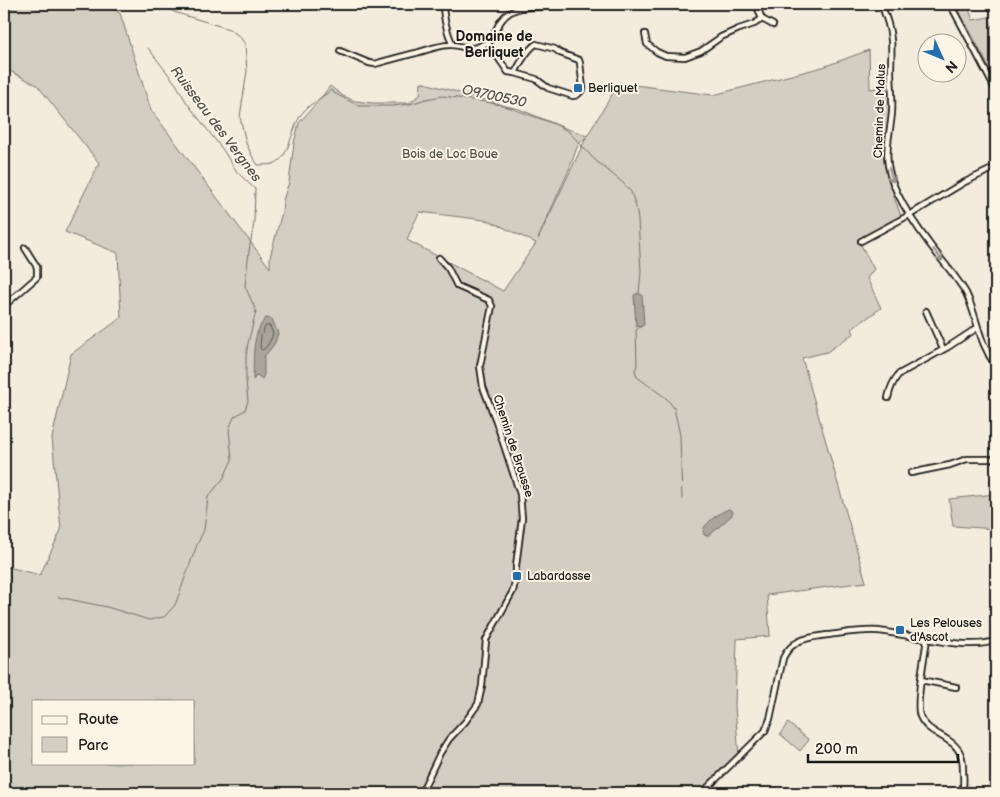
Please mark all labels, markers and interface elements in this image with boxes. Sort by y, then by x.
district label: Domaine de Berliquet [456,28,533,61]
north arrow [918,32,968,82]
text: N [941,57,961,76]
water label: Ruisseau des Vergnes [167,63,265,185]
street label: Chemin de Malus [871,63,889,159]
water label: O9700530 [460,81,529,111]
place label: Berliquet [588,81,638,96]
marker: Berliquet [572,82,584,94]
park label: Bois de Loc Boue [402,147,498,162]
one-way arrow [886,167,896,183]
one-way arrow [933,248,943,262]
street label: Chemin de Brousse [489,393,537,499]
place label: Labardasse [527,569,591,584]
marker: Labardasse [511,570,523,582]
place label: Les Pelouses d'Ascot [910,616,982,645]
marker: Les Pelouses d'Ascot [894,624,906,636]
legend [32,700,195,764]
text: Route [78,710,119,729]
scale bar [808,732,958,764]
text: Parc [78,736,108,755]
text: 200 m [815,740,858,759]

